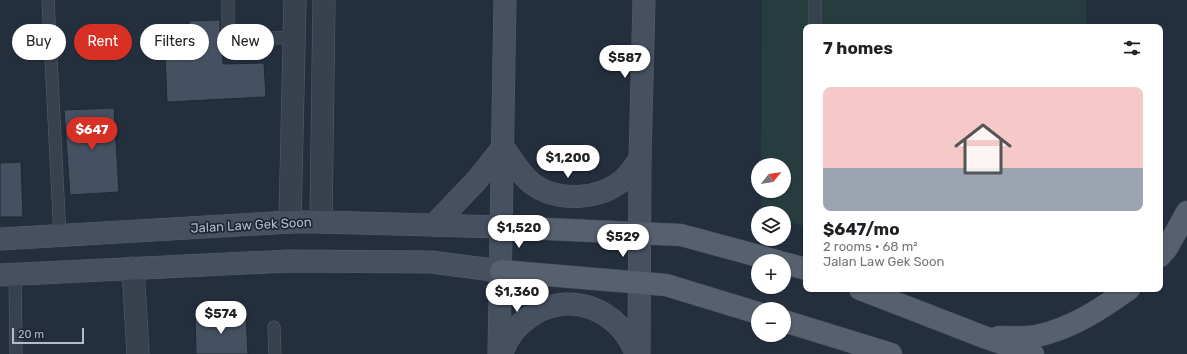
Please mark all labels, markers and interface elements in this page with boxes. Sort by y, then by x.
chip: Buy [12,24,66,60]
chip: Rent [74,24,132,60]
chip: Filters [140,24,209,60]
chip: New [217,24,274,60]
icon: filters [1121,37,1143,59]
text: 7 homes [823,38,893,58]
pin: $587 [601,45,649,79]
text: $587 [608,50,642,65]
icon: home [947,113,1019,185]
pin: $647 [68,117,116,151]
text: $647 [75,122,109,137]
pin: $1,200 [535,145,601,179]
text: $1,200 [546,150,590,165]
north arrow [751,158,791,198]
map controls [751,158,791,342]
button: layers [751,206,791,246]
street label: Jalan Law Gek Soon [190,214,312,236]
pin: $1,520 [486,215,552,249]
text: $647/mo [823,219,900,239]
text: $1,520 [497,220,541,235]
pin: $529 [599,224,647,258]
text: $529 [606,229,640,244]
text: 2 rooms · 68 m² [823,239,918,254]
button: + [751,254,791,294]
text: Jalan Law Gek Soon [823,254,944,269]
pin: $1,360 [484,279,550,313]
text: $1,360 [495,284,539,299]
pin: $574 [197,301,245,335]
button: − [751,302,791,342]
text: $574 [205,306,238,321]
scale bar [12,326,84,345]
text: 20 m [18,328,44,341]

